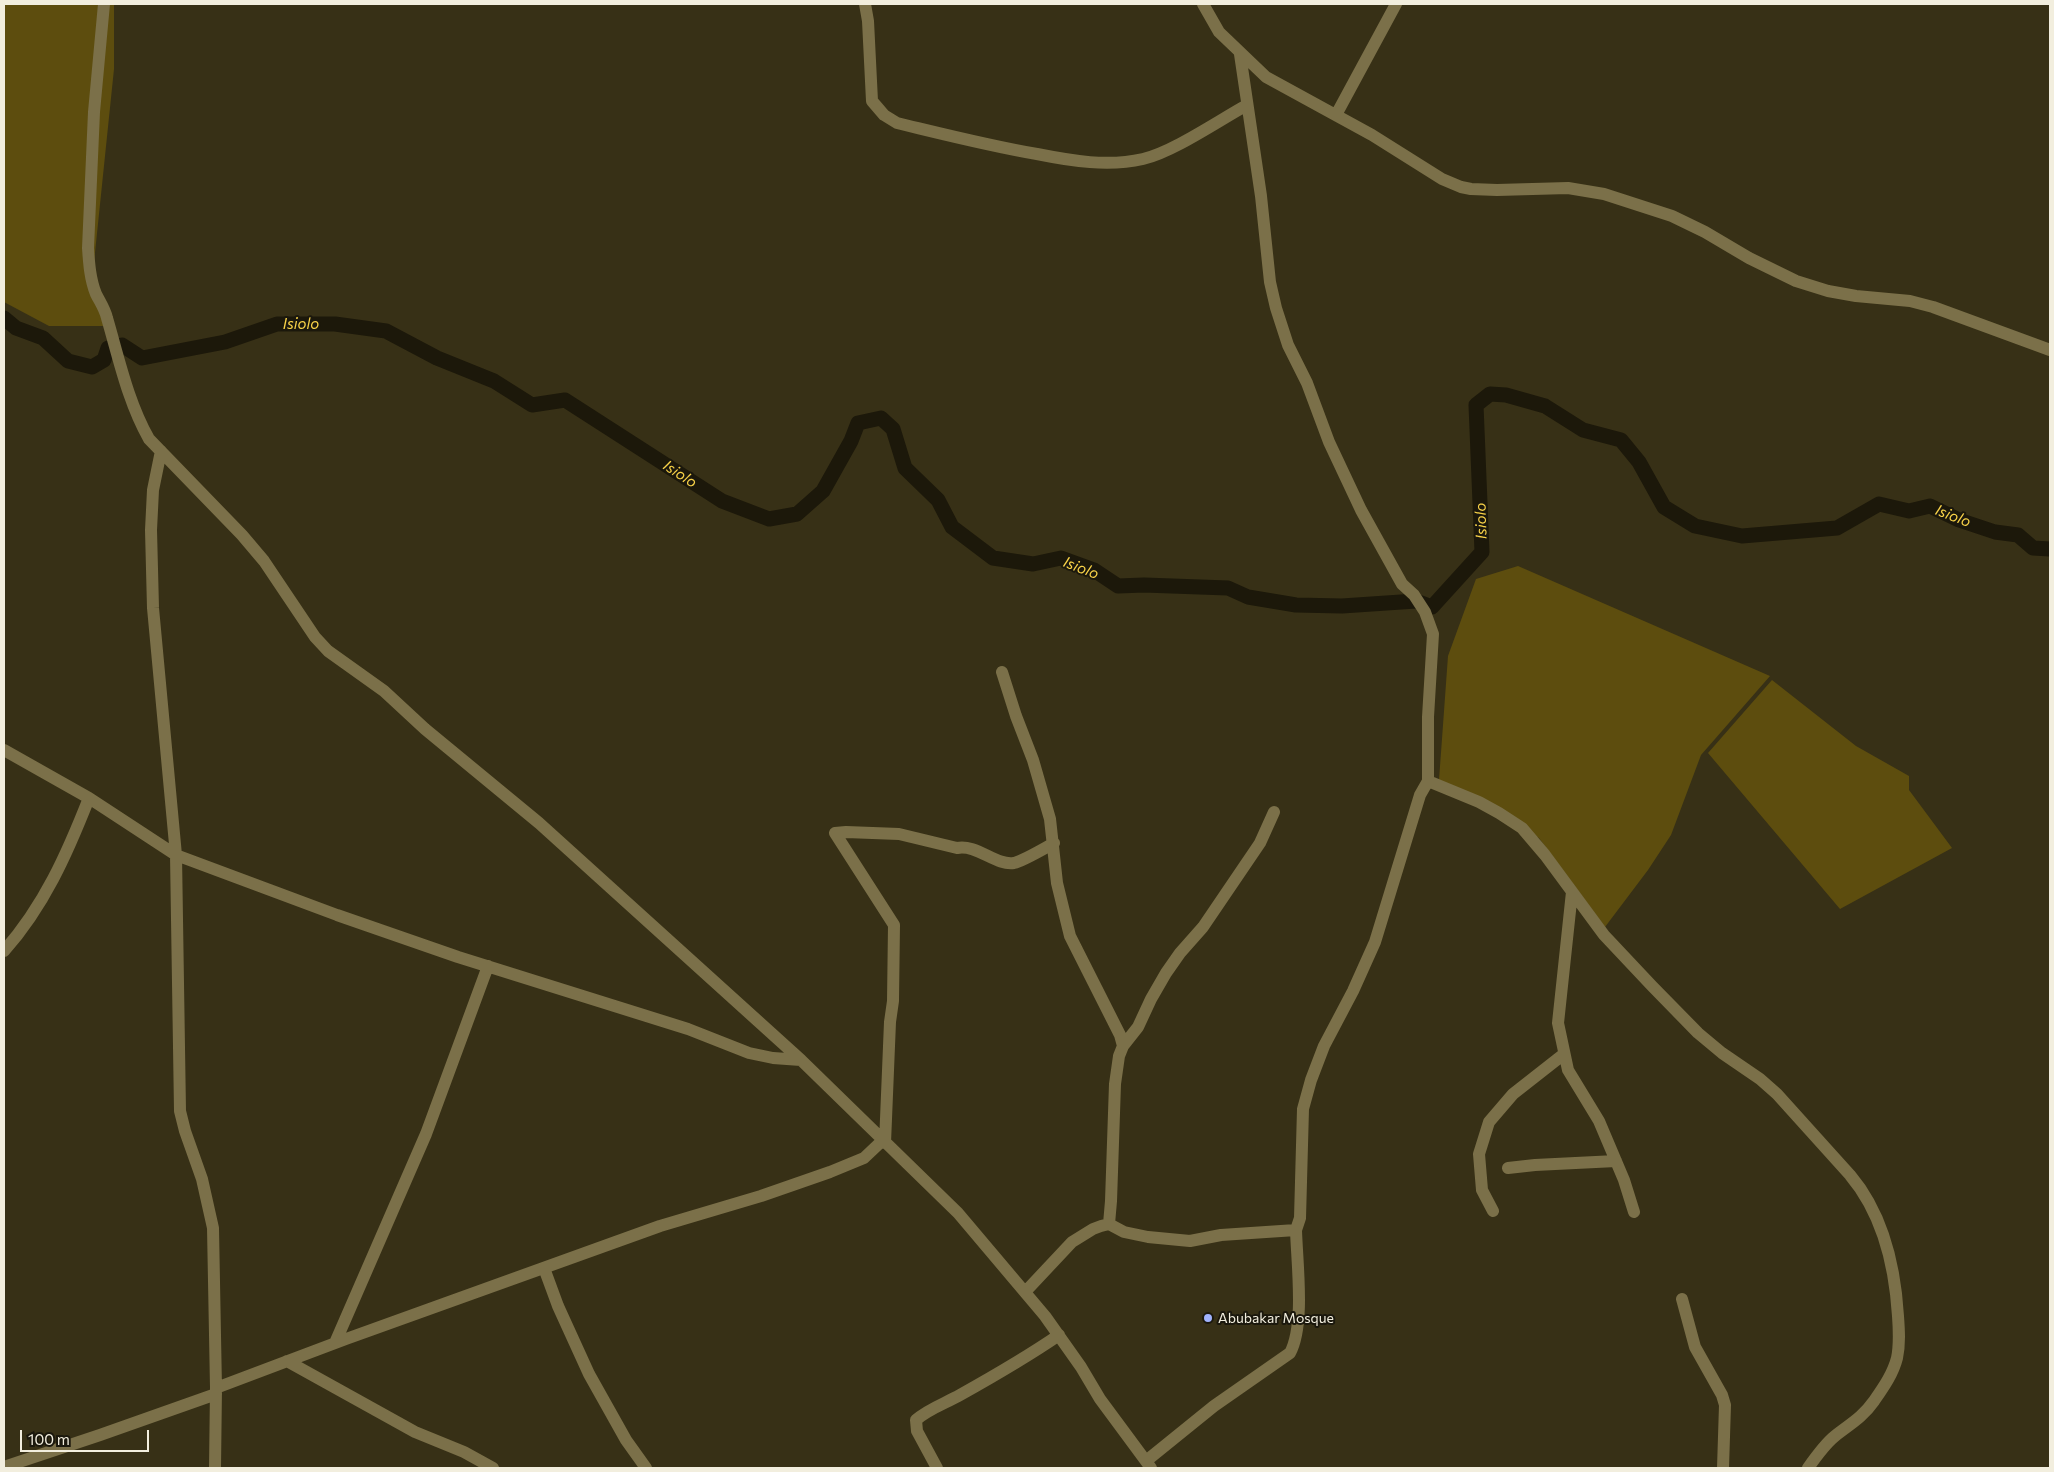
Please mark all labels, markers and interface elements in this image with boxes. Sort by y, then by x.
water label: Isiolo [283,315,319,333]
water label: Isiolo [660,456,700,492]
water label: Isiolo [1933,501,1973,531]
water label: Isiolo [1471,502,1491,540]
water label: Isiolo [1061,553,1101,583]
place label: Abubakar Mosque [1218,1310,1334,1326]
marker: Abubakar Mosque [1202,1312,1214,1324]
scale bar [22,1420,151,1452]
text: 100 m [28,1430,70,1448]

